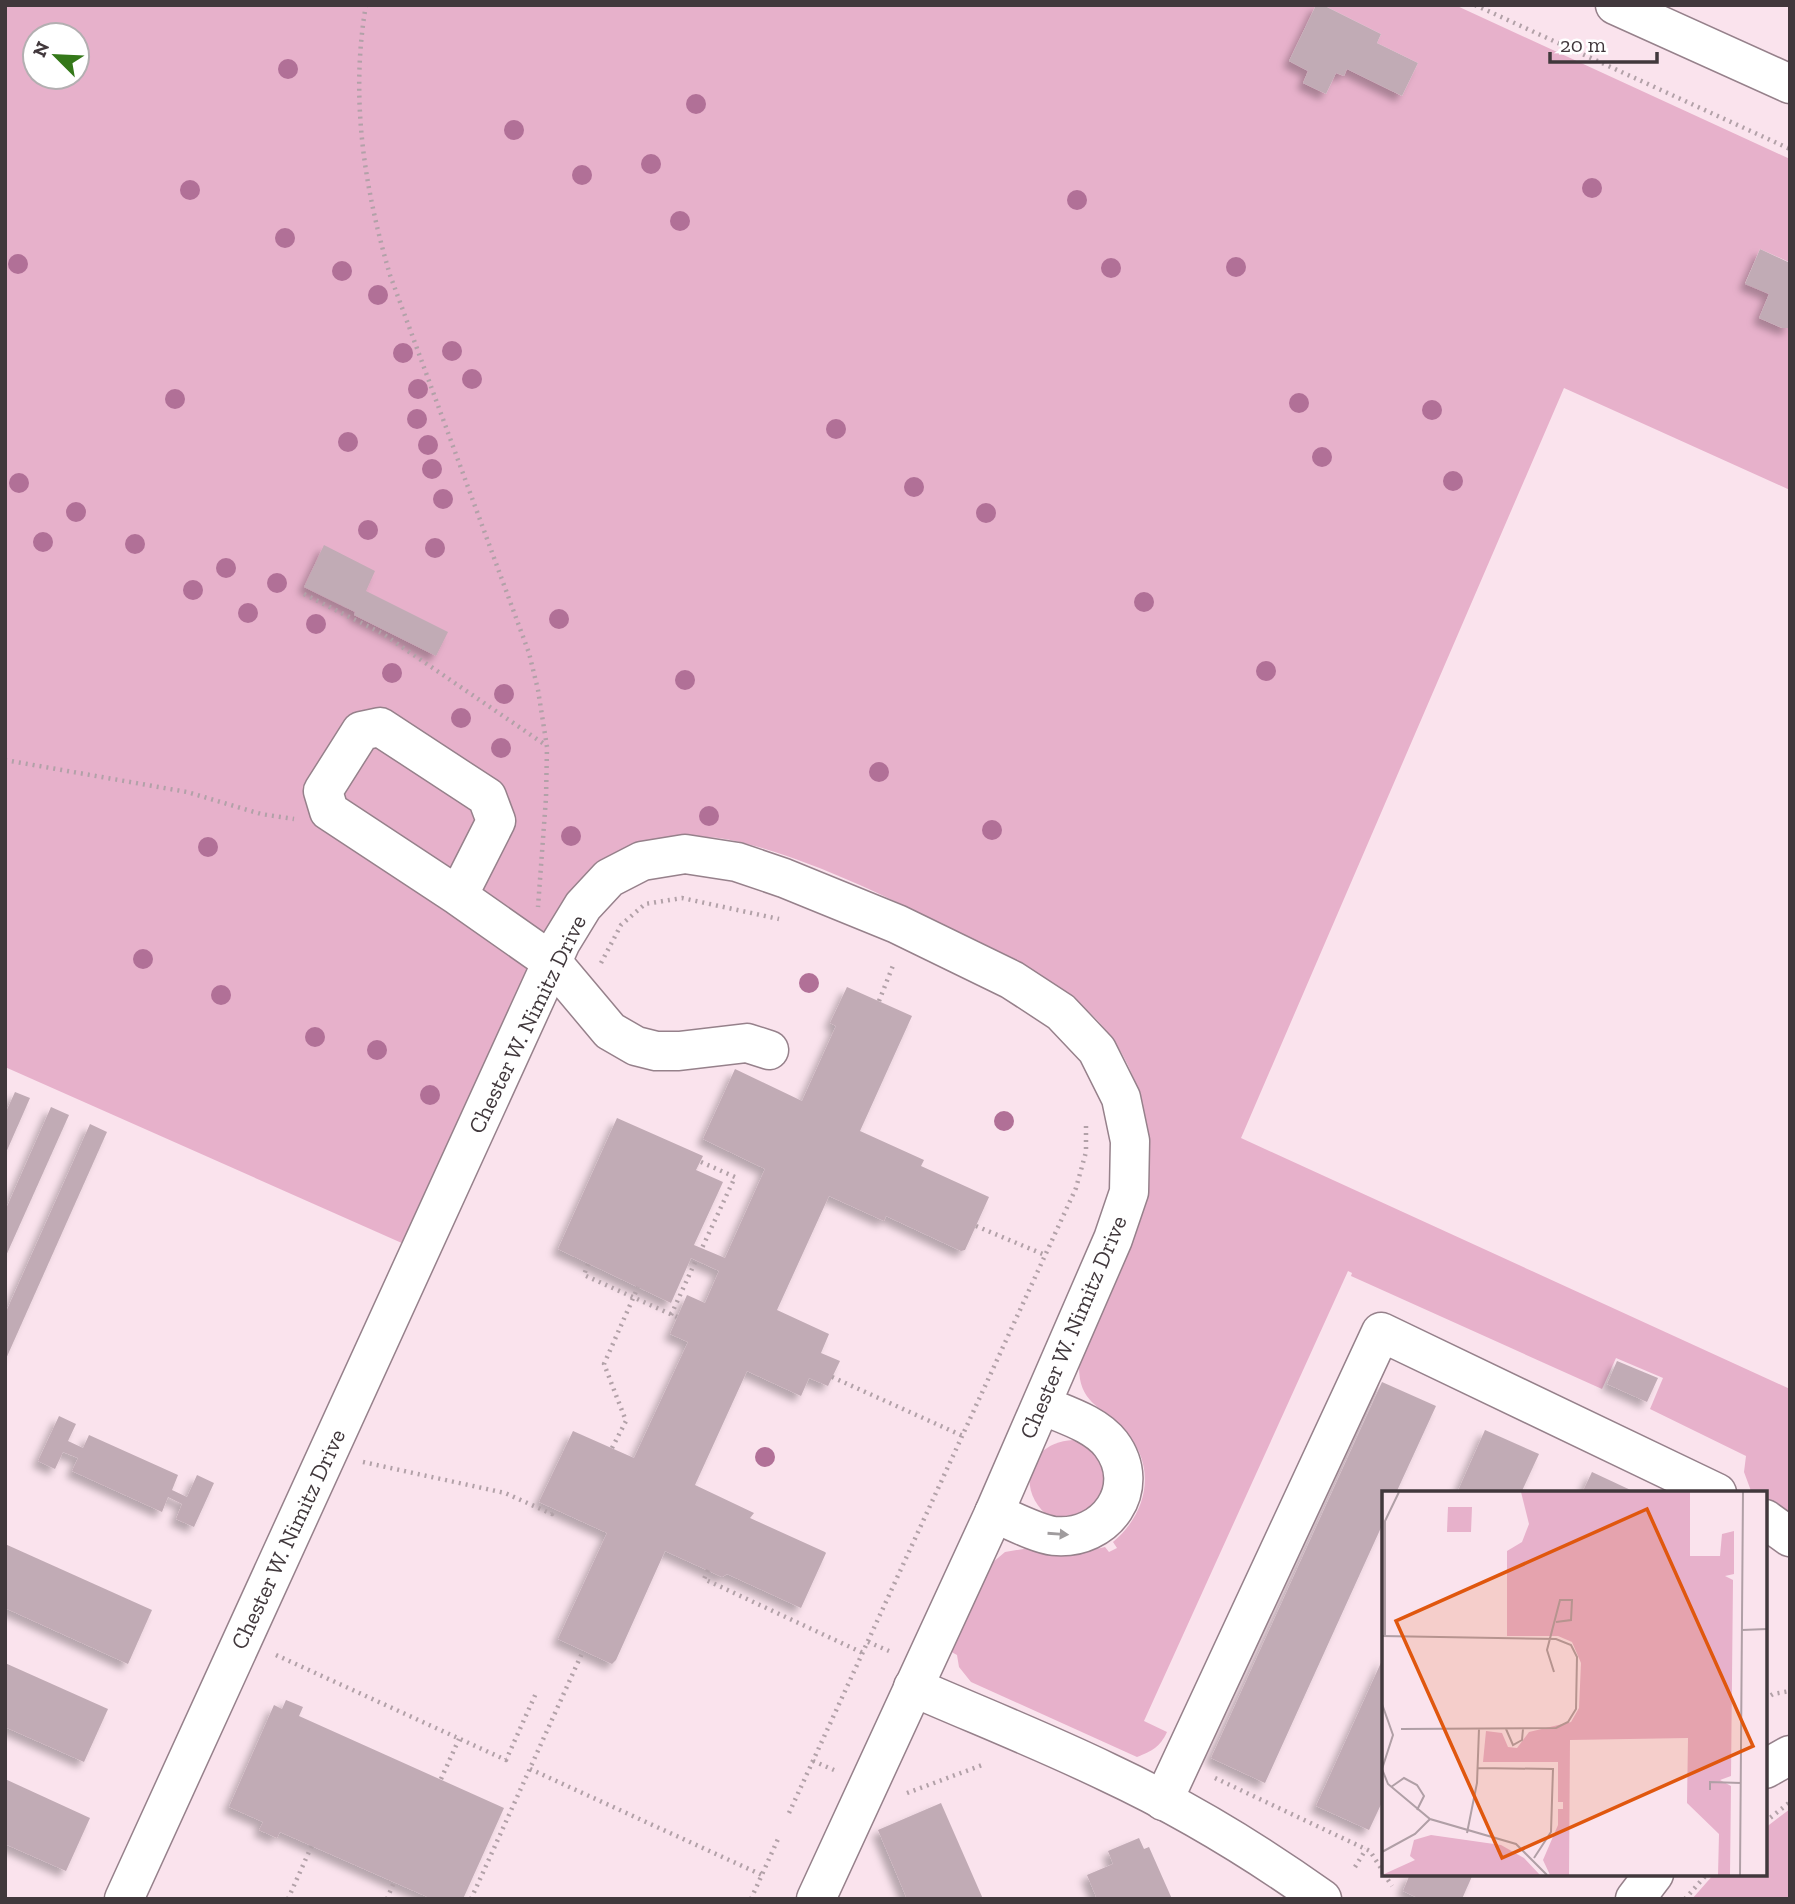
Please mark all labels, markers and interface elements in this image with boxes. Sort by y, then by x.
north arrow [21,21,91,91]
scale bar [1550,21,1657,65]
text: 20 m [1560,32,1606,57]
text: N [27,38,54,61]
street label: Chester W. Nimitz Drive [462,910,592,1138]
street label: Chester W. Nimitz Drive [1013,1211,1133,1443]
street label: Chester W. Nimitz Drive [225,1424,351,1654]
inset map [1382,1491,1767,1876]
one-way arrow [1047,1529,1069,1540]

